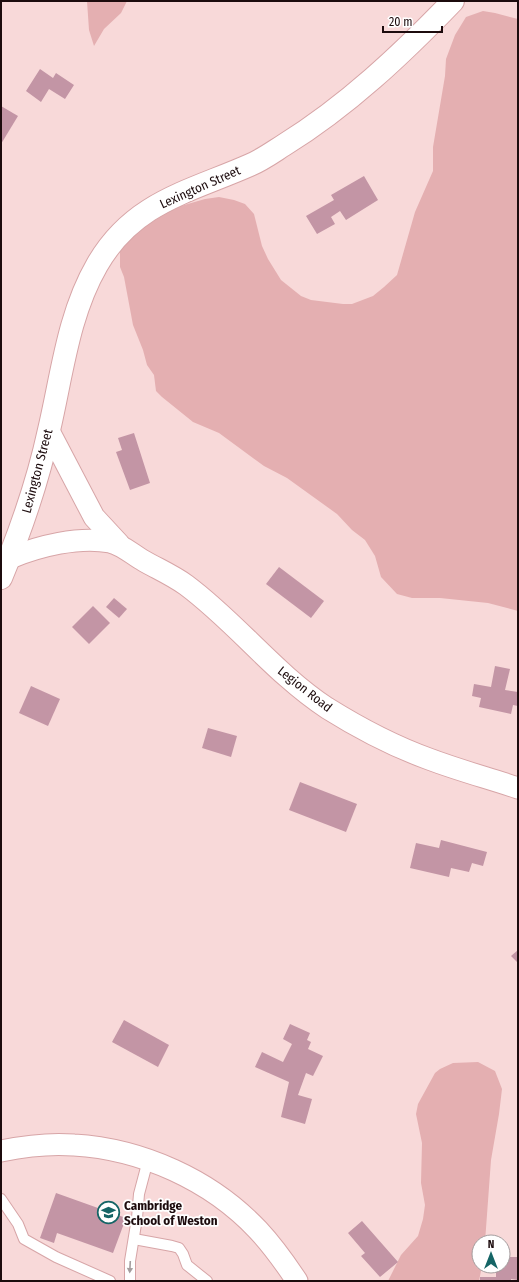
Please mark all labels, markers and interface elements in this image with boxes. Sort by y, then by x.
scale bar [383,8,442,34]
text: 20 m [389,15,413,29]
street label: Lexington Street [157,162,243,211]
street label: Lexington Street [19,427,56,515]
street label: Legion Road [275,663,335,715]
place label: Cambridge School of Weston [124,1198,218,1228]
school or university icon: Cambridge School of Weston [95,1199,121,1225]
north arrow [471,1234,511,1274]
text: N [488,1238,494,1251]
one-way arrow [127,1261,133,1274]

